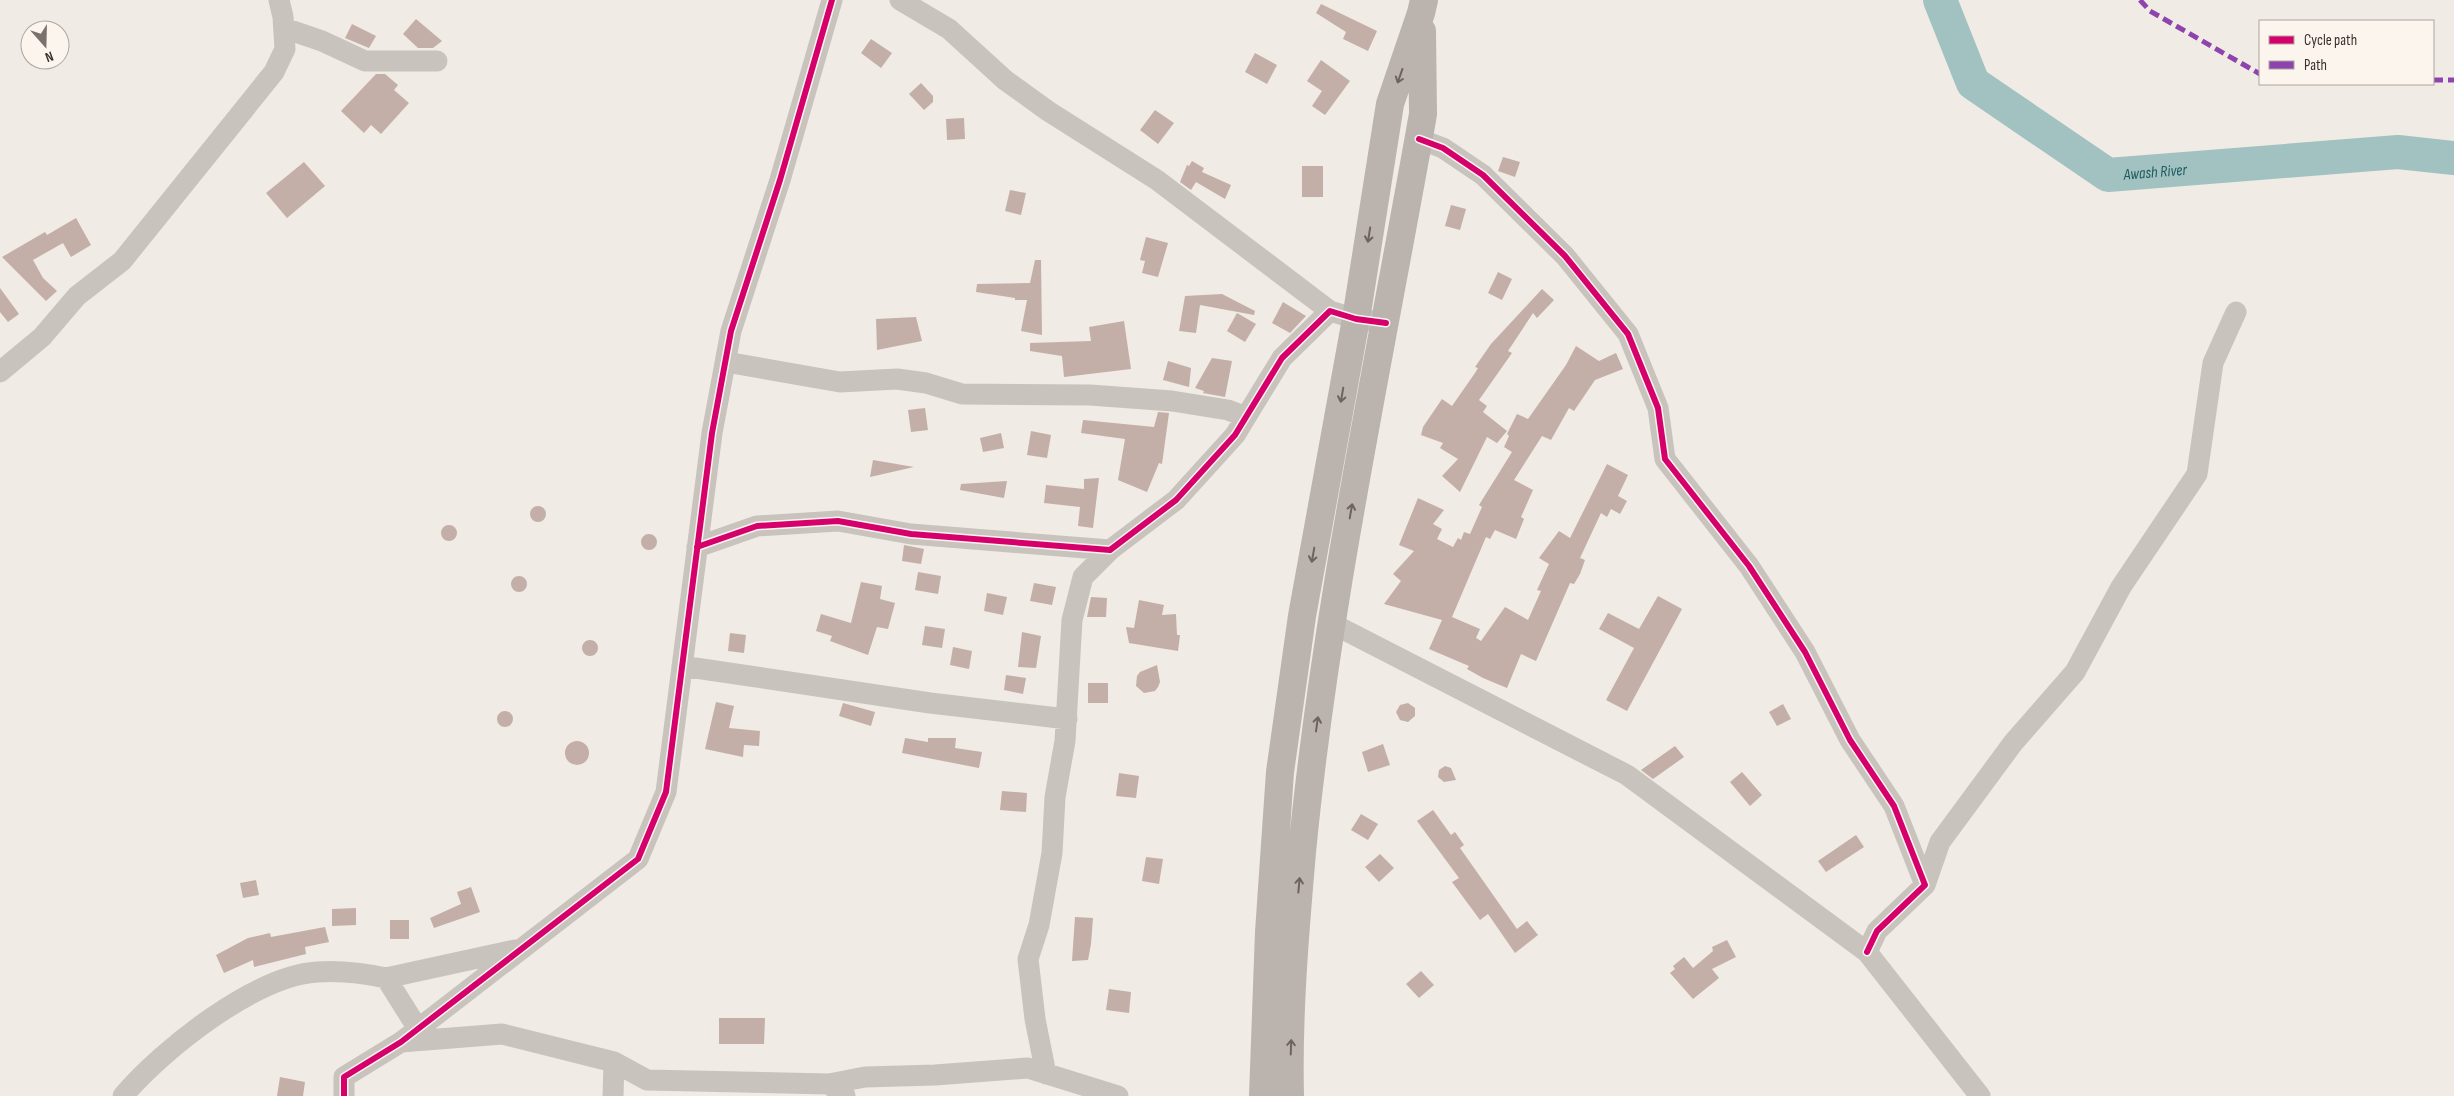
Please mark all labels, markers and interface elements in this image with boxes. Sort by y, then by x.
north arrow [20,20,70,70]
legend [2259,20,2434,85]
text: Cycle path [2304,31,2357,50]
text: N [43,47,56,66]
text: Path [2304,56,2327,75]
one-way arrow [1395,68,1404,83]
water label: Awash River [2122,161,2188,185]
one-way arrow [1364,227,1374,243]
one-way arrow [1337,387,1346,403]
one-way arrow [1347,504,1357,520]
one-way arrow [1307,547,1317,563]
one-way arrow [1312,716,1322,732]
one-way arrow [1294,877,1304,893]
one-way arrow [1286,1040,1296,1056]

